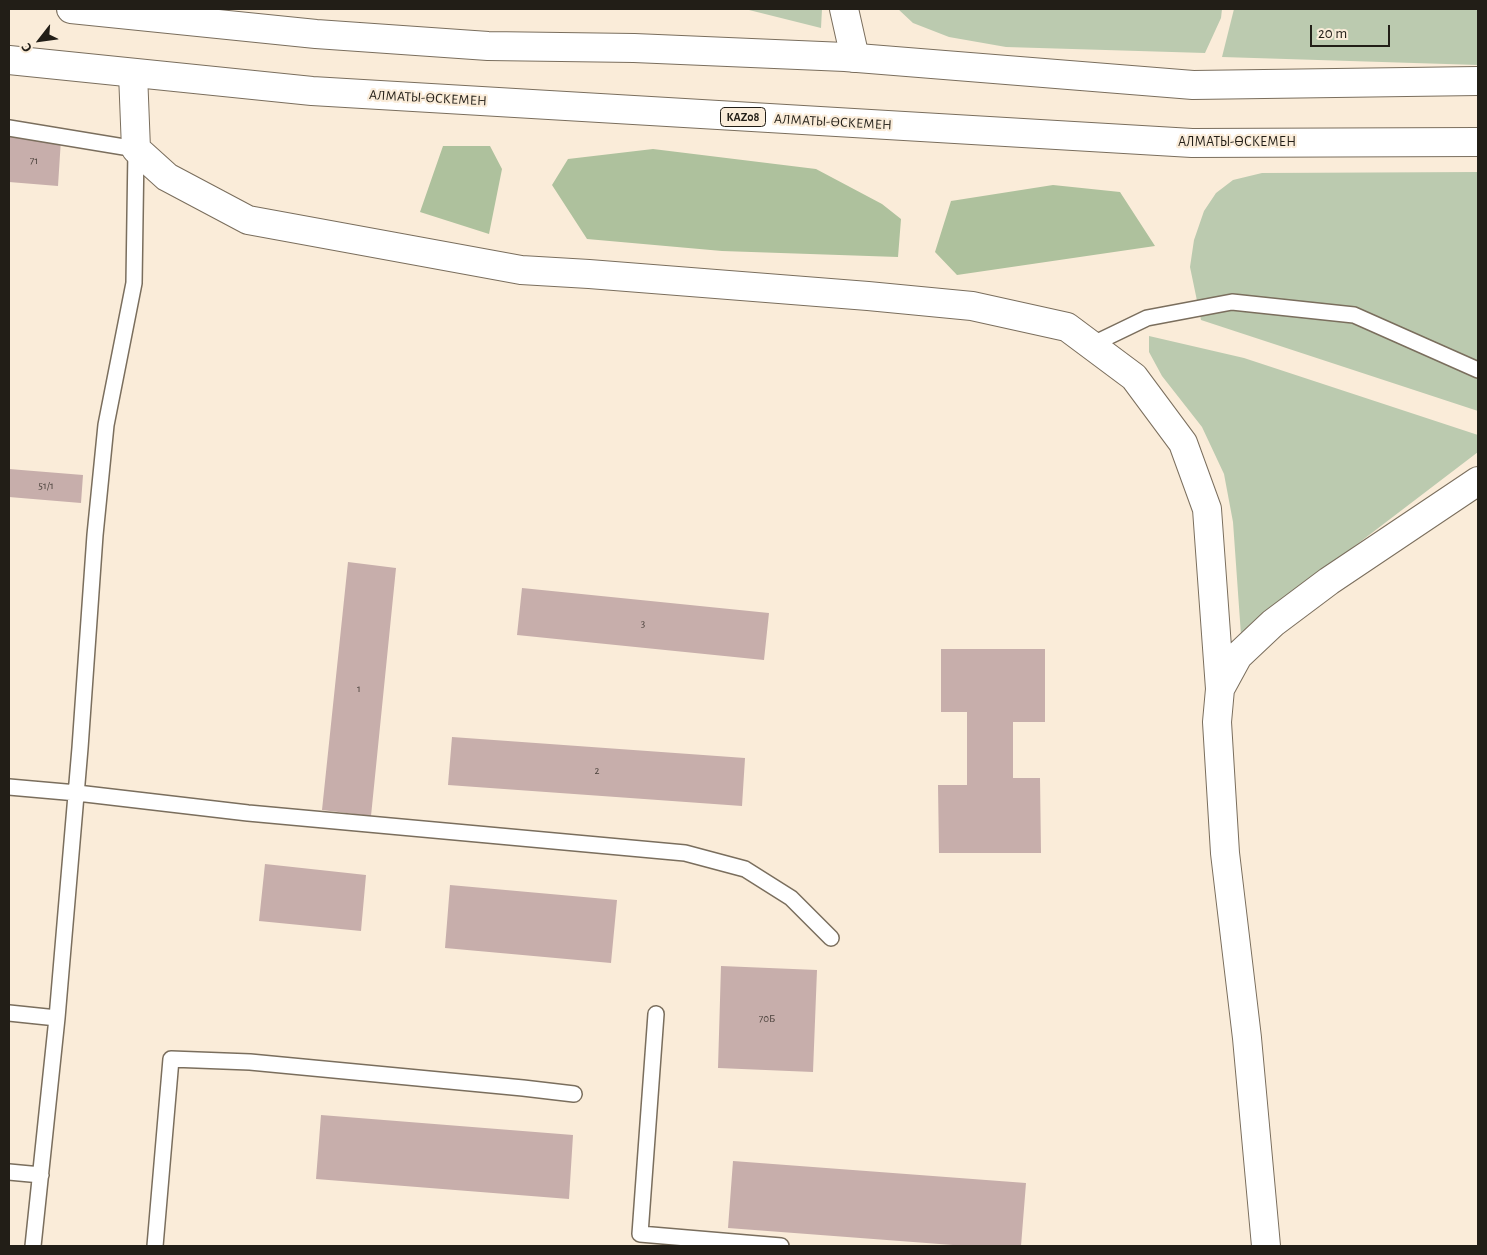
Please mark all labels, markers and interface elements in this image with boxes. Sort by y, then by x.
north arrow [15,15,65,65]
scale bar [1312,15,1392,47]
text: 20 m [1318,26,1347,41]
text: С [19,41,35,54]
street label: АЛМАТЫ-ӨСКЕМЕН [369,87,487,109]
road number: KAZ08 [720,108,766,126]
street label: АЛМАТЫ-ӨСКЕМЕН [774,111,892,133]
street label: АЛМАТЫ-ӨСКЕМЕН [1178,134,1296,150]
house number: 71 [30,154,38,168]
house number: 51/1 [38,479,54,493]
house number: 3 [641,617,645,631]
house number: 1 [357,682,361,696]
house number: 2 [594,764,600,778]
house number: 70Б [759,1012,775,1026]

